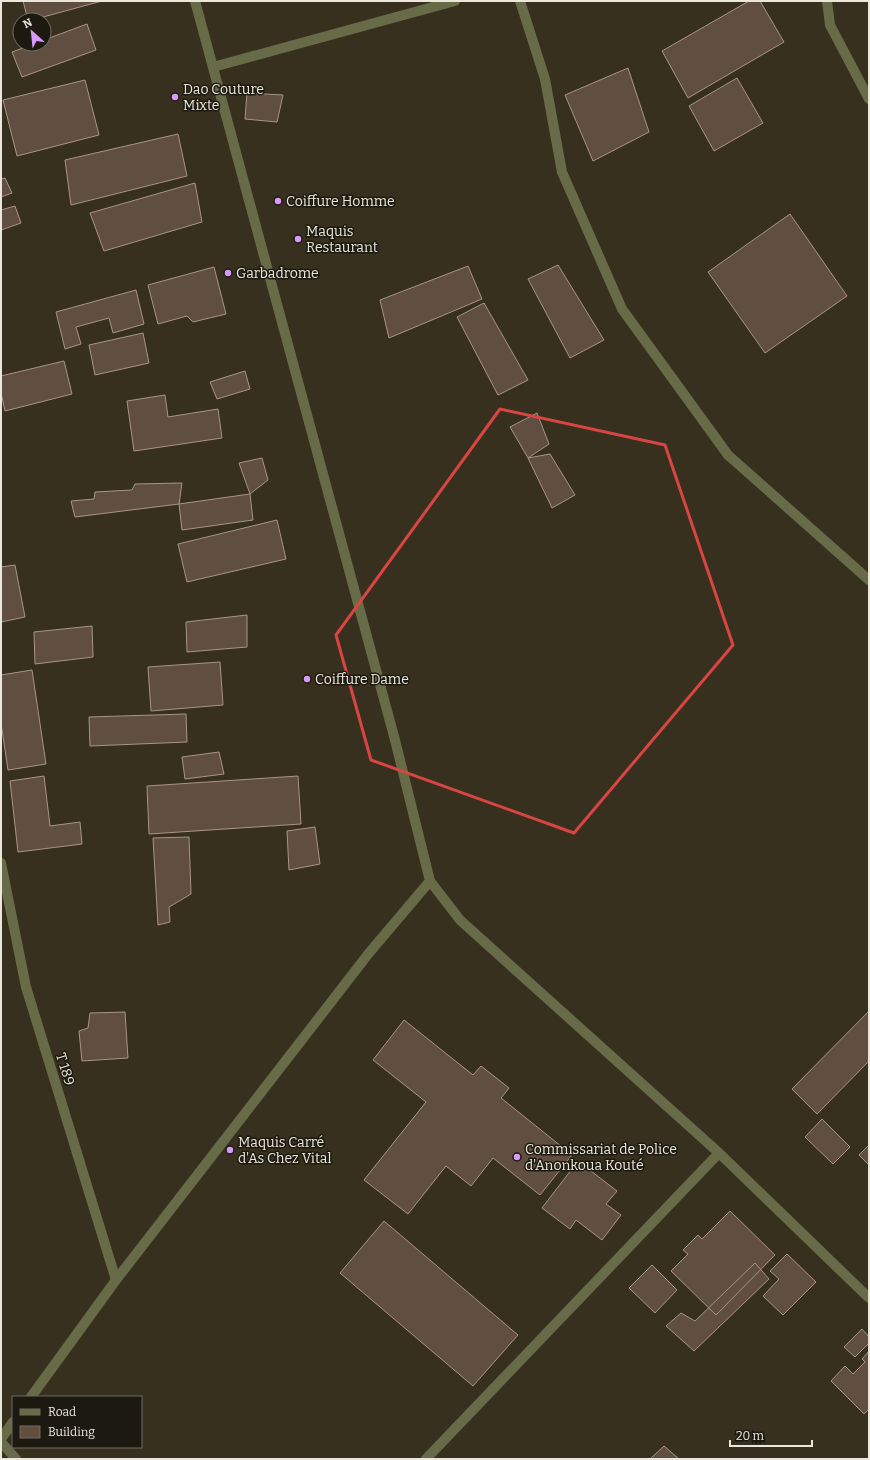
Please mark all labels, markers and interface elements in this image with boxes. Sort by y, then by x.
north arrow [12,12,52,52]
text: N [21,16,35,31]
place label: Dao Couture Mixte [183,81,264,114]
marker: Dao Couture Mixte [170,92,180,102]
place label: Coiffure Homme [286,193,395,210]
marker: Coiffure Homme [273,196,283,206]
place label: Maquis Restaurant [306,223,378,256]
marker: Maquis Restaurant [293,234,303,244]
place label: Garbadrome [236,265,319,282]
marker: Garbadrome [223,268,233,278]
place label: Coiffure Dame [315,671,409,688]
marker: Coiffure Dame [302,674,312,684]
street label: T 189 [52,1051,78,1087]
place label: Maquis Carré d'As Chez Vital [238,1134,332,1167]
place label: Commissariat de Police d'Anonkoua Kouté [525,1141,677,1174]
marker: Maquis Carré d'As Chez Vital [225,1145,235,1155]
marker: Commissariat de Police d'Anonkoua Kouté [512,1152,522,1162]
legend [12,1396,142,1448]
text: Road [48,1405,76,1419]
scale bar [730,1422,812,1448]
text: Building [48,1425,95,1439]
text: 20 m [736,1429,765,1443]

